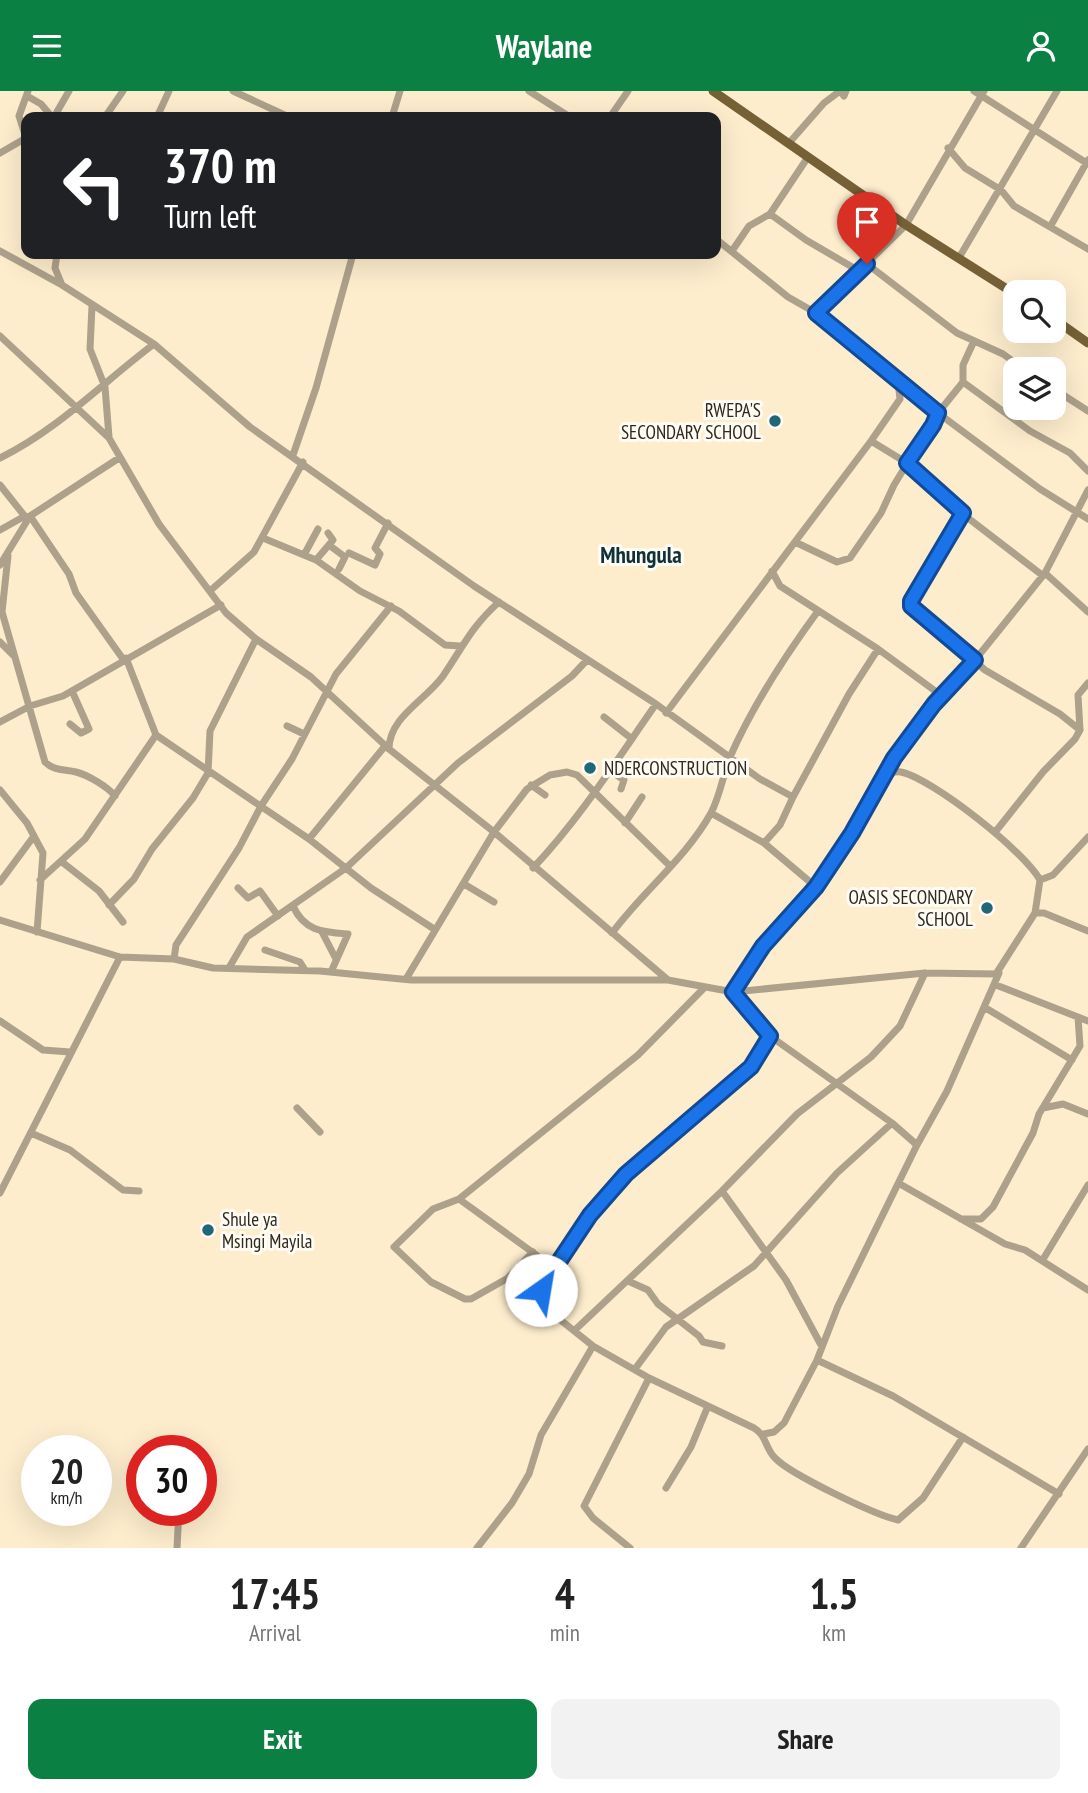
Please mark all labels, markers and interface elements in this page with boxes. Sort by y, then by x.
text: Waylane [496,25,592,67]
icon: menu [28,27,66,65]
icon: person [1022,27,1060,65]
text: 370 m [164,133,277,197]
icon: left [49,140,140,231]
pin [837,192,897,264]
text: Turn left [164,195,256,237]
icon: arrive [848,203,886,241]
map controls [1003,280,1066,420]
button: search [1003,280,1066,343]
button: layers [1003,357,1066,420]
place label: RWEPA'S SECONDARY SCHOOL [621,398,761,444]
marker: RWEPA'S SECONDARY SCHOOL [767,413,783,429]
district label: Mhungula [600,540,682,569]
place label: NDERCONSTRUCTION [604,756,747,780]
marker: NDERCONSTRUCTION [582,760,598,776]
place label: OASIS SECONDARY SCHOOL [849,885,973,931]
marker: OASIS SECONDARY SCHOOL [979,900,995,916]
place label: Shule ya Msingi Mayila [222,1207,312,1253]
marker: Shule ya Msingi Mayila [200,1222,216,1238]
position arrow [504,1253,578,1327]
speed limit sign: 30 [126,1435,217,1526]
text: 20 [50,1448,83,1494]
text: km/h [51,1486,82,1509]
text: 17:45 [230,1566,320,1621]
text: 4 [555,1566,575,1621]
text: 1.5 [809,1566,858,1621]
text: Arrival [249,1618,301,1647]
text: min [550,1618,580,1647]
text: km [822,1618,846,1647]
button: Exit [28,1699,537,1779]
button: Share [551,1699,1060,1779]

